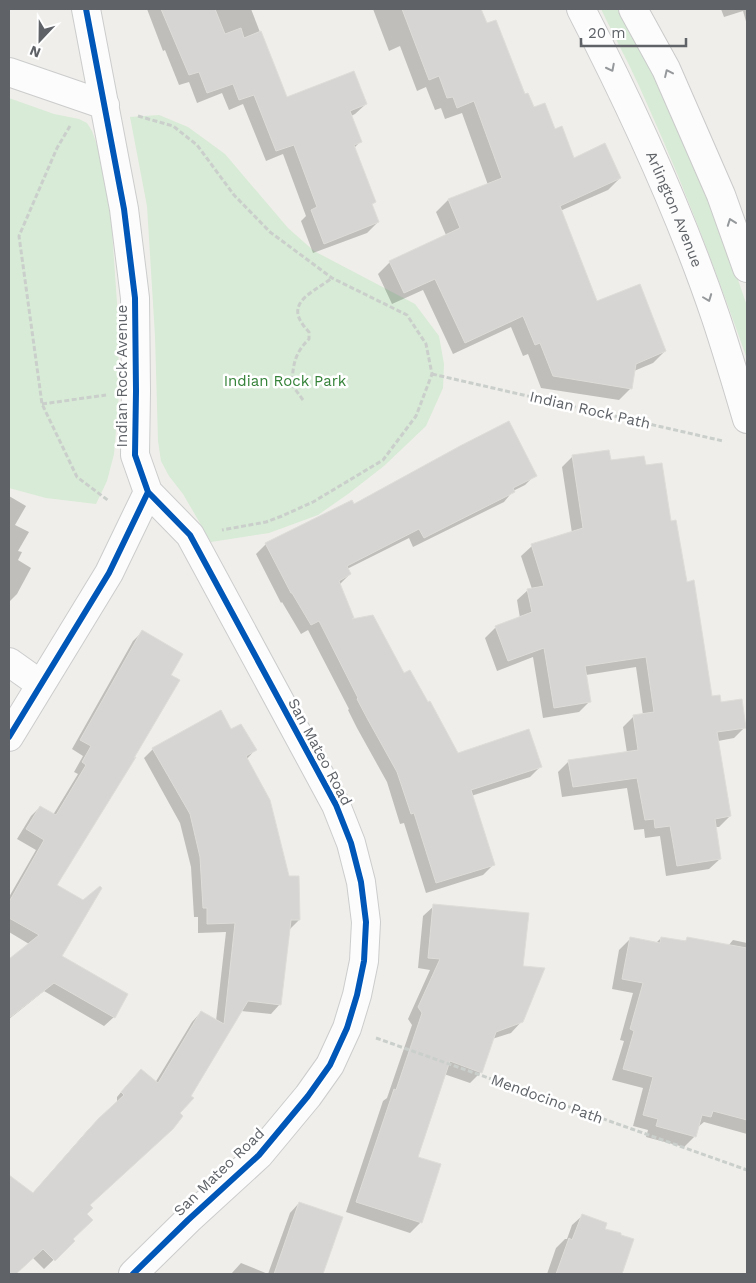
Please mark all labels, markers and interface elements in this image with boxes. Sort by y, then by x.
north arrow [15,15,65,65]
scale bar [581,15,686,47]
text: 20 m [588,24,626,42]
text: N [27,43,43,61]
one-way arrow [605,62,615,71]
one-way arrow [664,69,674,78]
street label: Arlington Avenue [642,148,706,270]
one-way arrow [727,218,737,227]
one-way arrow [702,293,712,302]
street label: Indian Rock Avenue [113,305,131,447]
park label: Indian Rock Park [224,372,347,390]
street label: Indian Rock Path [528,387,652,433]
street label: San Mateo Road [284,695,356,809]
street label: Mendocino Path [489,1070,605,1128]
street label: San Mateo Road [170,1124,268,1220]

